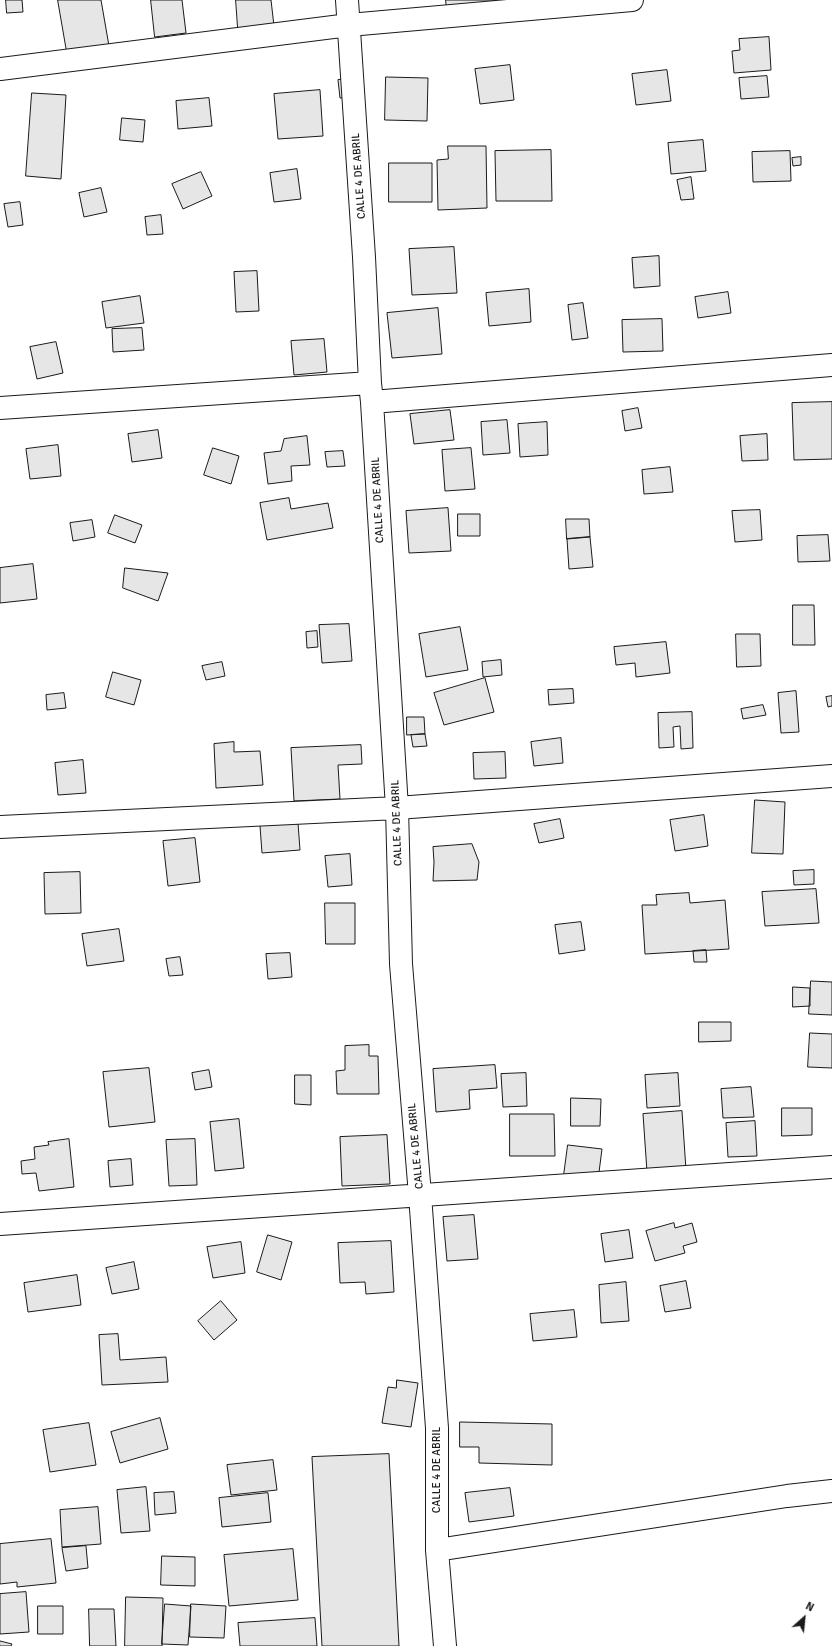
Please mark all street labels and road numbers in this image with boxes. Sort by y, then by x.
street label: CALLE 4 DE ABRIL [349,133,369,219]
street label: CALLE 4 DE ABRIL [369,457,387,543]
street label: CALLE 4 DE ABRIL [389,780,405,866]
street label: CALLE 4 DE ABRIL [406,1102,426,1190]
street label: CALLE 4 DE ABRIL [430,1427,444,1513]

